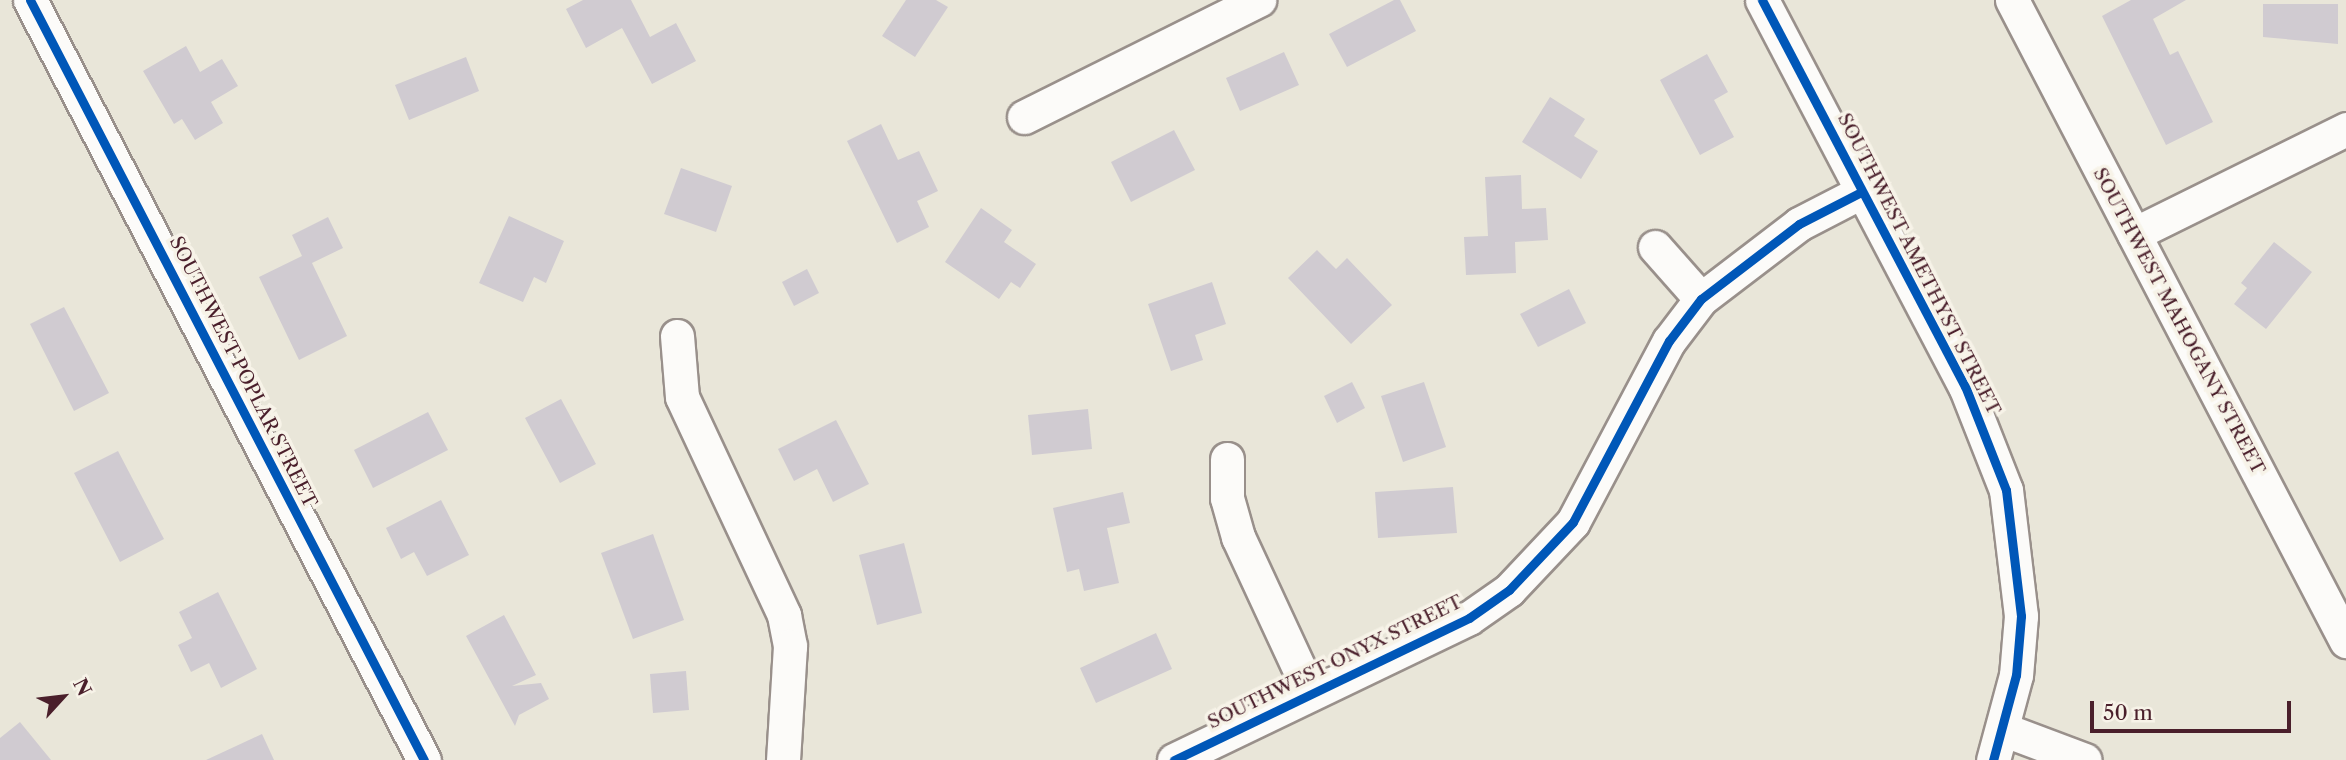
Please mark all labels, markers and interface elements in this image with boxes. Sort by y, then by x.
street label: SOUTHWEST AMETHYST STREET [1832,109,2006,419]
street label: SOUTHWEST MAHOGANY STREET [2088,163,2270,479]
street label: SOUTHWEST POPLAR STREET [164,232,322,512]
street label: SOUTHWEST ONYX STREET [1204,590,1466,734]
north arrow [28,662,98,732]
text: N [68,675,96,700]
scale bar [2094,686,2295,730]
text: 50 m [2103,700,2153,725]

